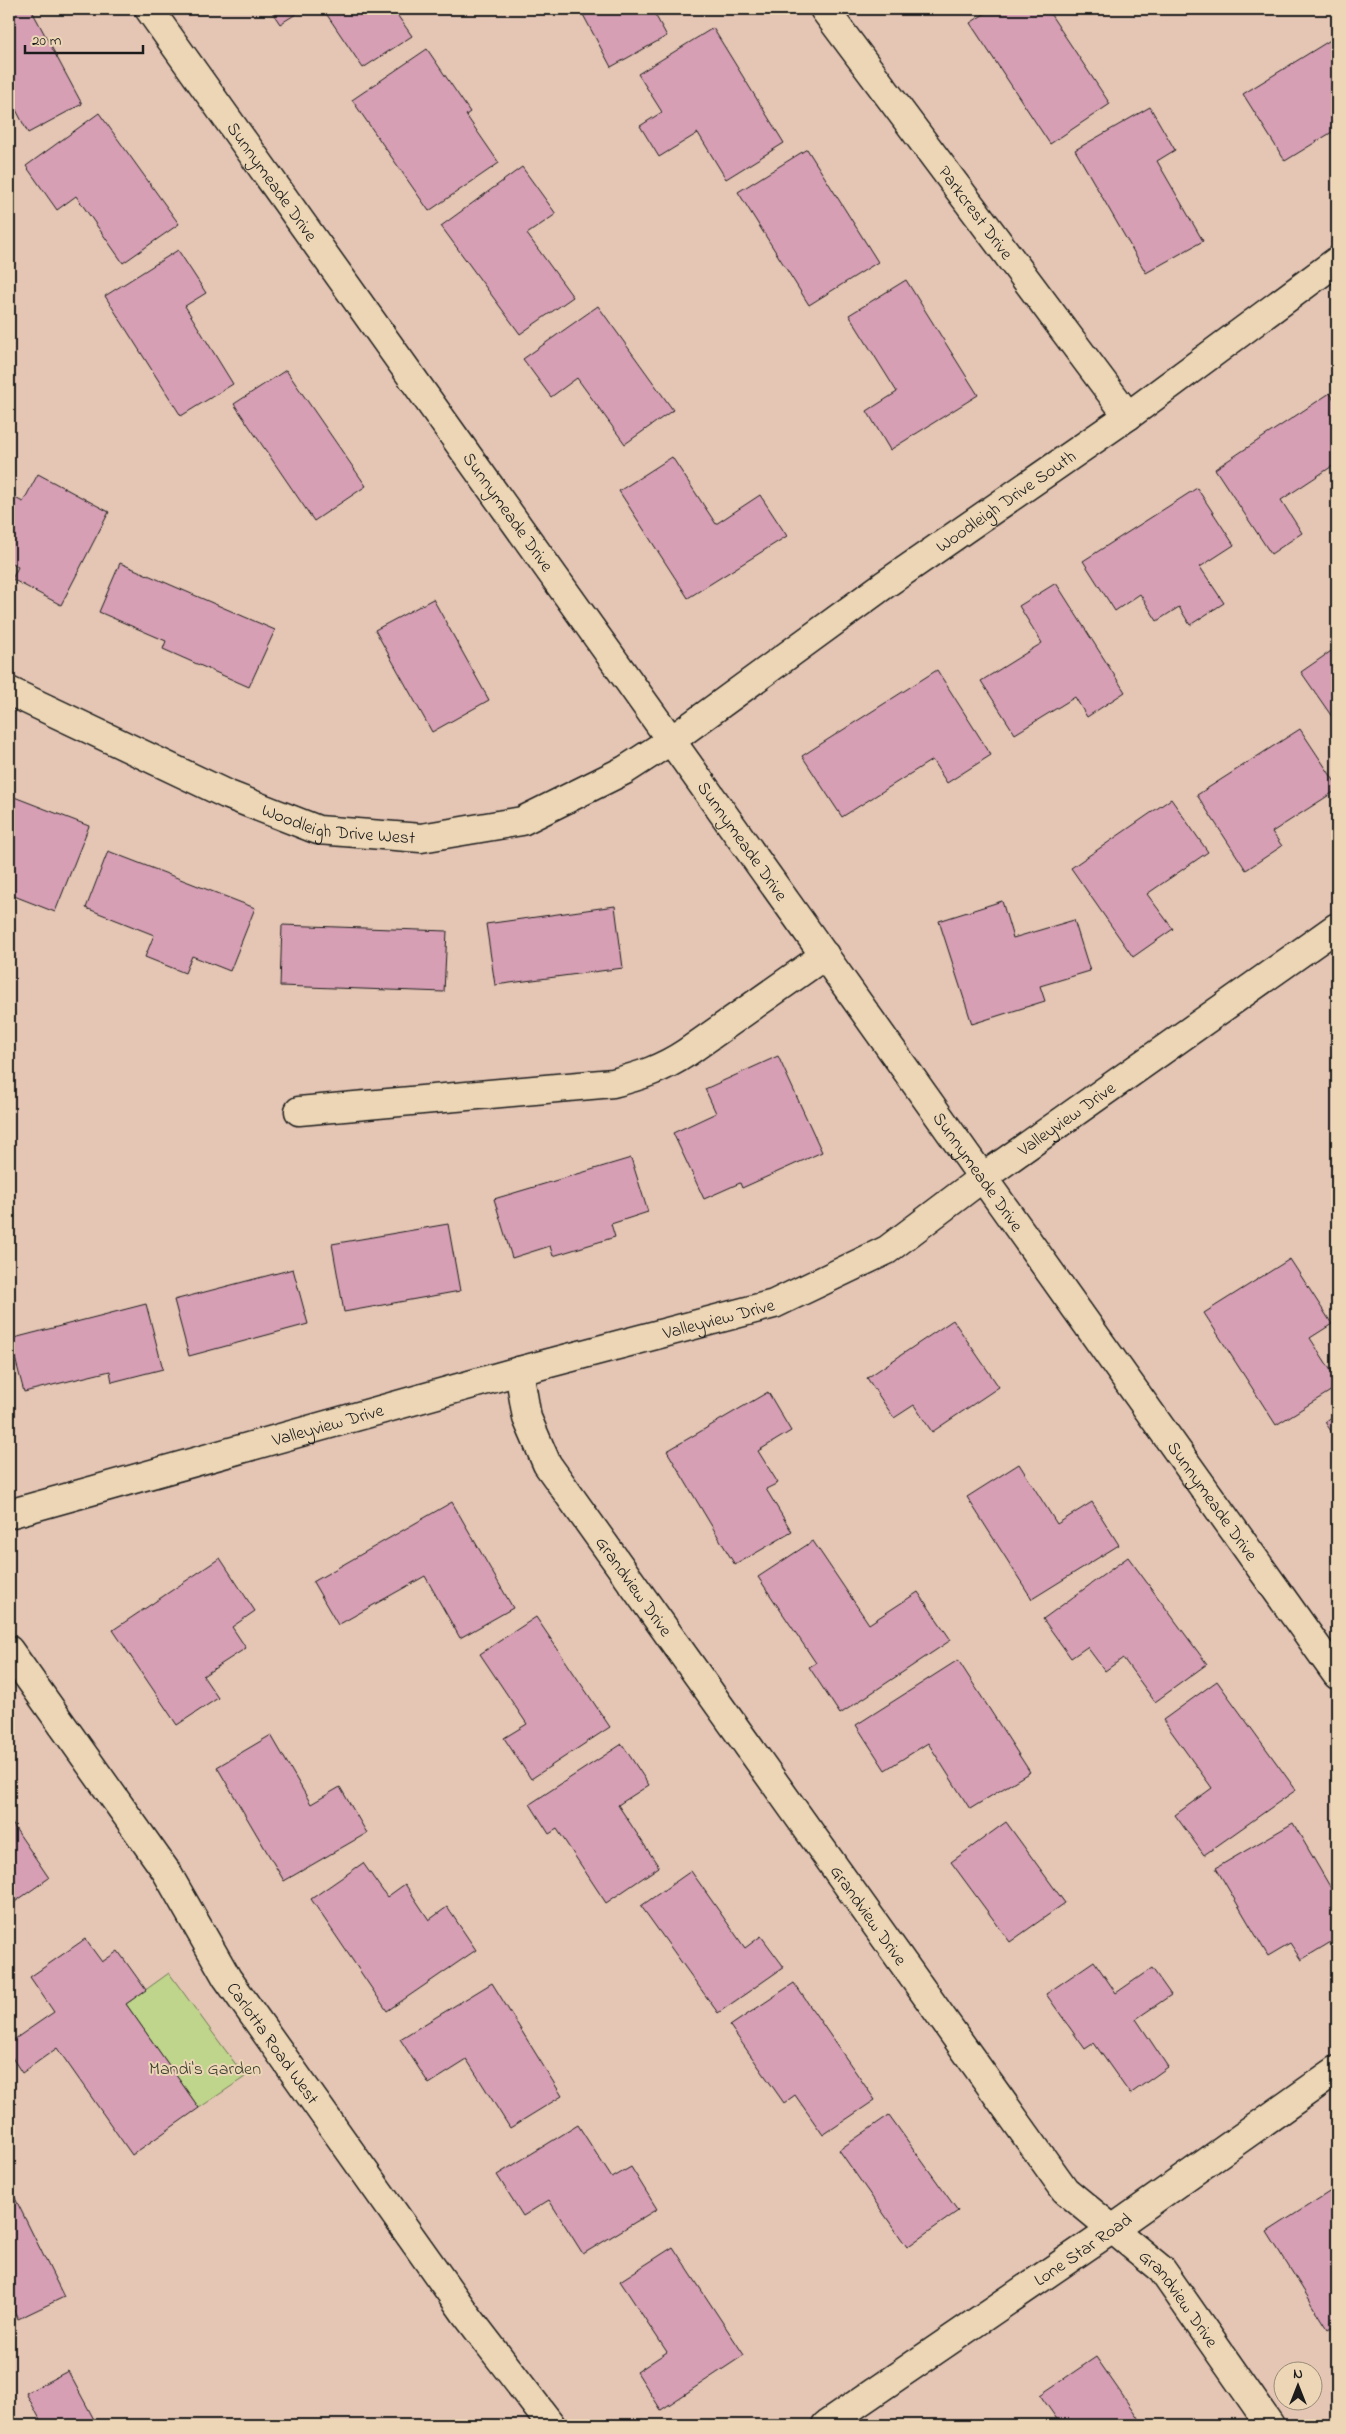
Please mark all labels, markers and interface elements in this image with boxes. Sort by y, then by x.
scale bar [25,22,142,54]
text: 20 m [32,30,62,52]
street label: Sunnymeade Drive [219,117,323,248]
street label: Parkcrest Drive [931,161,1019,267]
street label: Woodleigh Drive South [931,445,1082,560]
street label: Sunnymeade Drive [455,448,559,579]
street label: Sunnymeade Drive [689,777,793,908]
street label: Woodleigh Drive West [257,798,416,853]
street label: Valleyview Drive [1012,1076,1122,1164]
street label: Sunnymeade Drive [925,1108,1029,1239]
street label: Valleyview Drive [659,1293,779,1348]
street label: Valleyview Drive [269,1398,388,1455]
street label: Sunnymeade Drive [1159,1437,1263,1568]
street label: Grandview Drive [588,1532,678,1644]
street label: Grandview Drive [822,1861,913,1973]
street label: Carlotta Road West [219,1978,324,2111]
park label: Mandi's Garden [149,2057,261,2083]
street label: Lone Star Road [1029,2208,1138,2294]
street label: Grandview Drive [1132,2245,1224,2354]
north arrow [1274,2362,1324,2412]
text: N [1293,2364,1303,2385]

